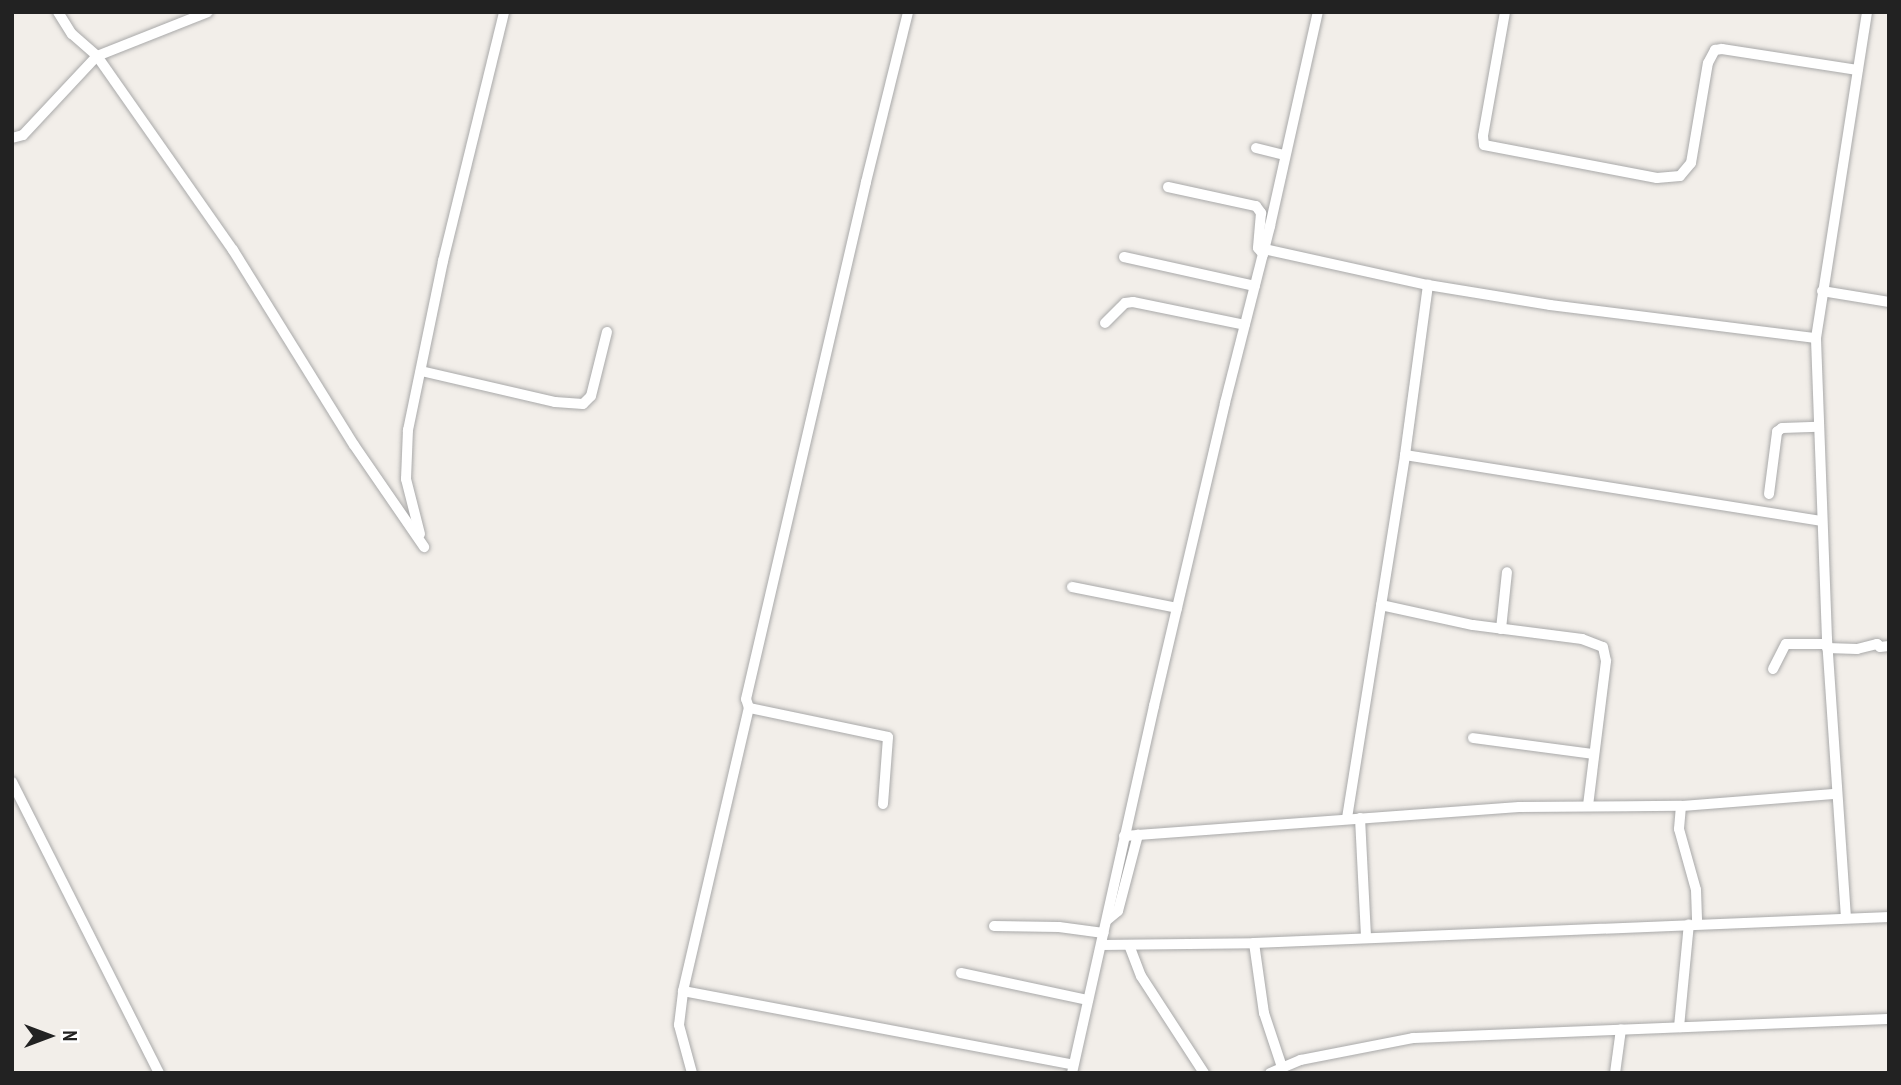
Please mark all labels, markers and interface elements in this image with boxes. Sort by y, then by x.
north arrow [14,1001,84,1071]
text: N [58,1031,82,1041]

